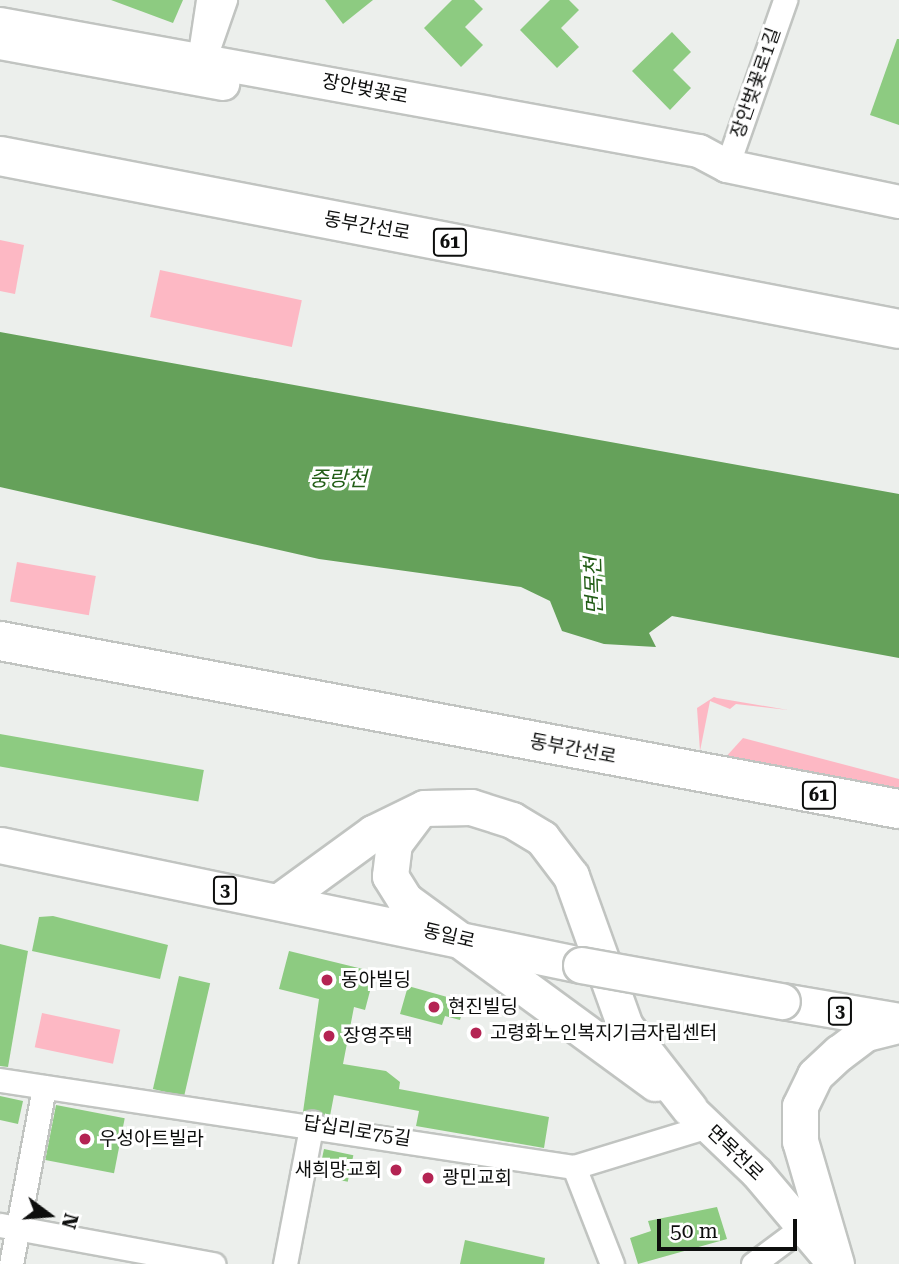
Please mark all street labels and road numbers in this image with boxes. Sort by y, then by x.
street label: 장안벚꽃로1길 [726,25,786,141]
street label: 장안벚꽃로 [320,69,410,109]
street label: 동부간선로 [322,207,412,245]
road number: 61 [433,228,468,256]
street label: 동부간선로 [528,729,618,769]
road number: 61 [802,780,836,810]
road number: 3 [213,876,237,904]
street label: 동일로 [421,919,477,953]
road number: 3 [828,996,852,1026]
street label: 답십리로75길 [302,1111,412,1151]
street label: 면목천로 [702,1121,768,1185]

